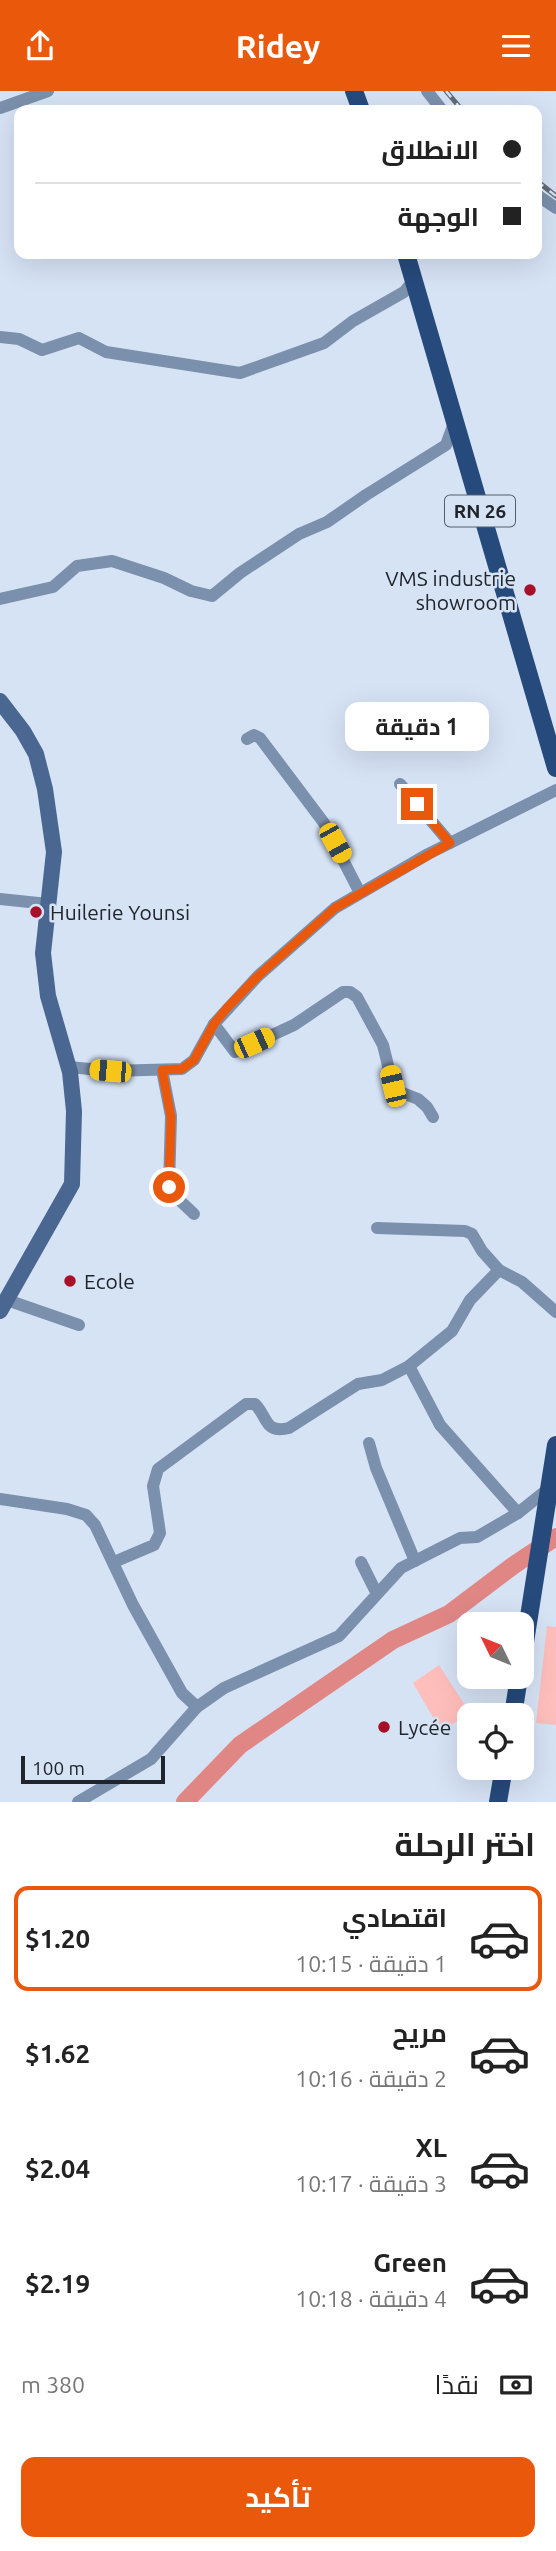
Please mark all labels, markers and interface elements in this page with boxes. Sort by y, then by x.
icon: share [21,27,59,65]
icon: menu [497,27,535,65]
text: Ridey [236,28,320,64]
text: الانطلاق [381,135,479,164]
text: الوجهة [398,202,479,231]
road number: RN 26 [445,495,515,527]
place label: VMS industrie showroom [385,566,516,614]
marker: VMS industrie showroom [522,582,538,598]
callout: 1 دقيقة [345,703,489,751]
text: 1 دقيقة [375,714,459,739]
route end [401,788,433,820]
car [316,820,355,866]
place label: Huilerie Younsi [50,900,190,924]
marker: Huilerie Younsi [28,904,44,920]
car [231,1025,278,1061]
car [89,1059,132,1083]
car [379,1063,408,1109]
route start [153,1171,185,1203]
place label: Ecole [84,1269,135,1293]
marker: Ecole [62,1273,78,1289]
north arrow [457,1612,534,1689]
map controls [457,1612,534,1780]
button: locate [457,1703,534,1780]
place label: Lycée [398,1715,451,1739]
marker: Lycée [376,1719,392,1735]
scale bar [21,1753,164,1785]
text: 100 m [32,1757,85,1779]
text: اختر الرحلة [394,1826,535,1862]
text: اقتصادي [342,1903,447,1932]
icon: car [468,1907,531,1970]
text: $1.20 [25,1924,90,1953]
text: 1 دقيقة · 10:15 [295,1951,447,1976]
text: مريح [392,2018,447,2047]
icon: car [468,2022,531,2085]
text: $1.62 [25,2039,90,2068]
text: 2 دقيقة · 10:16 [295,2066,447,2091]
text: XL [416,2133,447,2162]
icon: car [468,2137,531,2200]
text: $2.04 [25,2154,90,2183]
text: 3 دقيقة · 10:17 [295,2171,447,2196]
text: Green [373,2248,447,2277]
icon: car [468,2252,531,2315]
text: $2.19 [25,2269,90,2298]
text: 4 دقيقة · 10:18 [295,2286,447,2311]
icon: cash [497,2366,535,2404]
text: نقدًا [435,2370,479,2399]
text: 380 m [21,2372,85,2397]
button: تأكيد [21,2457,535,2537]

